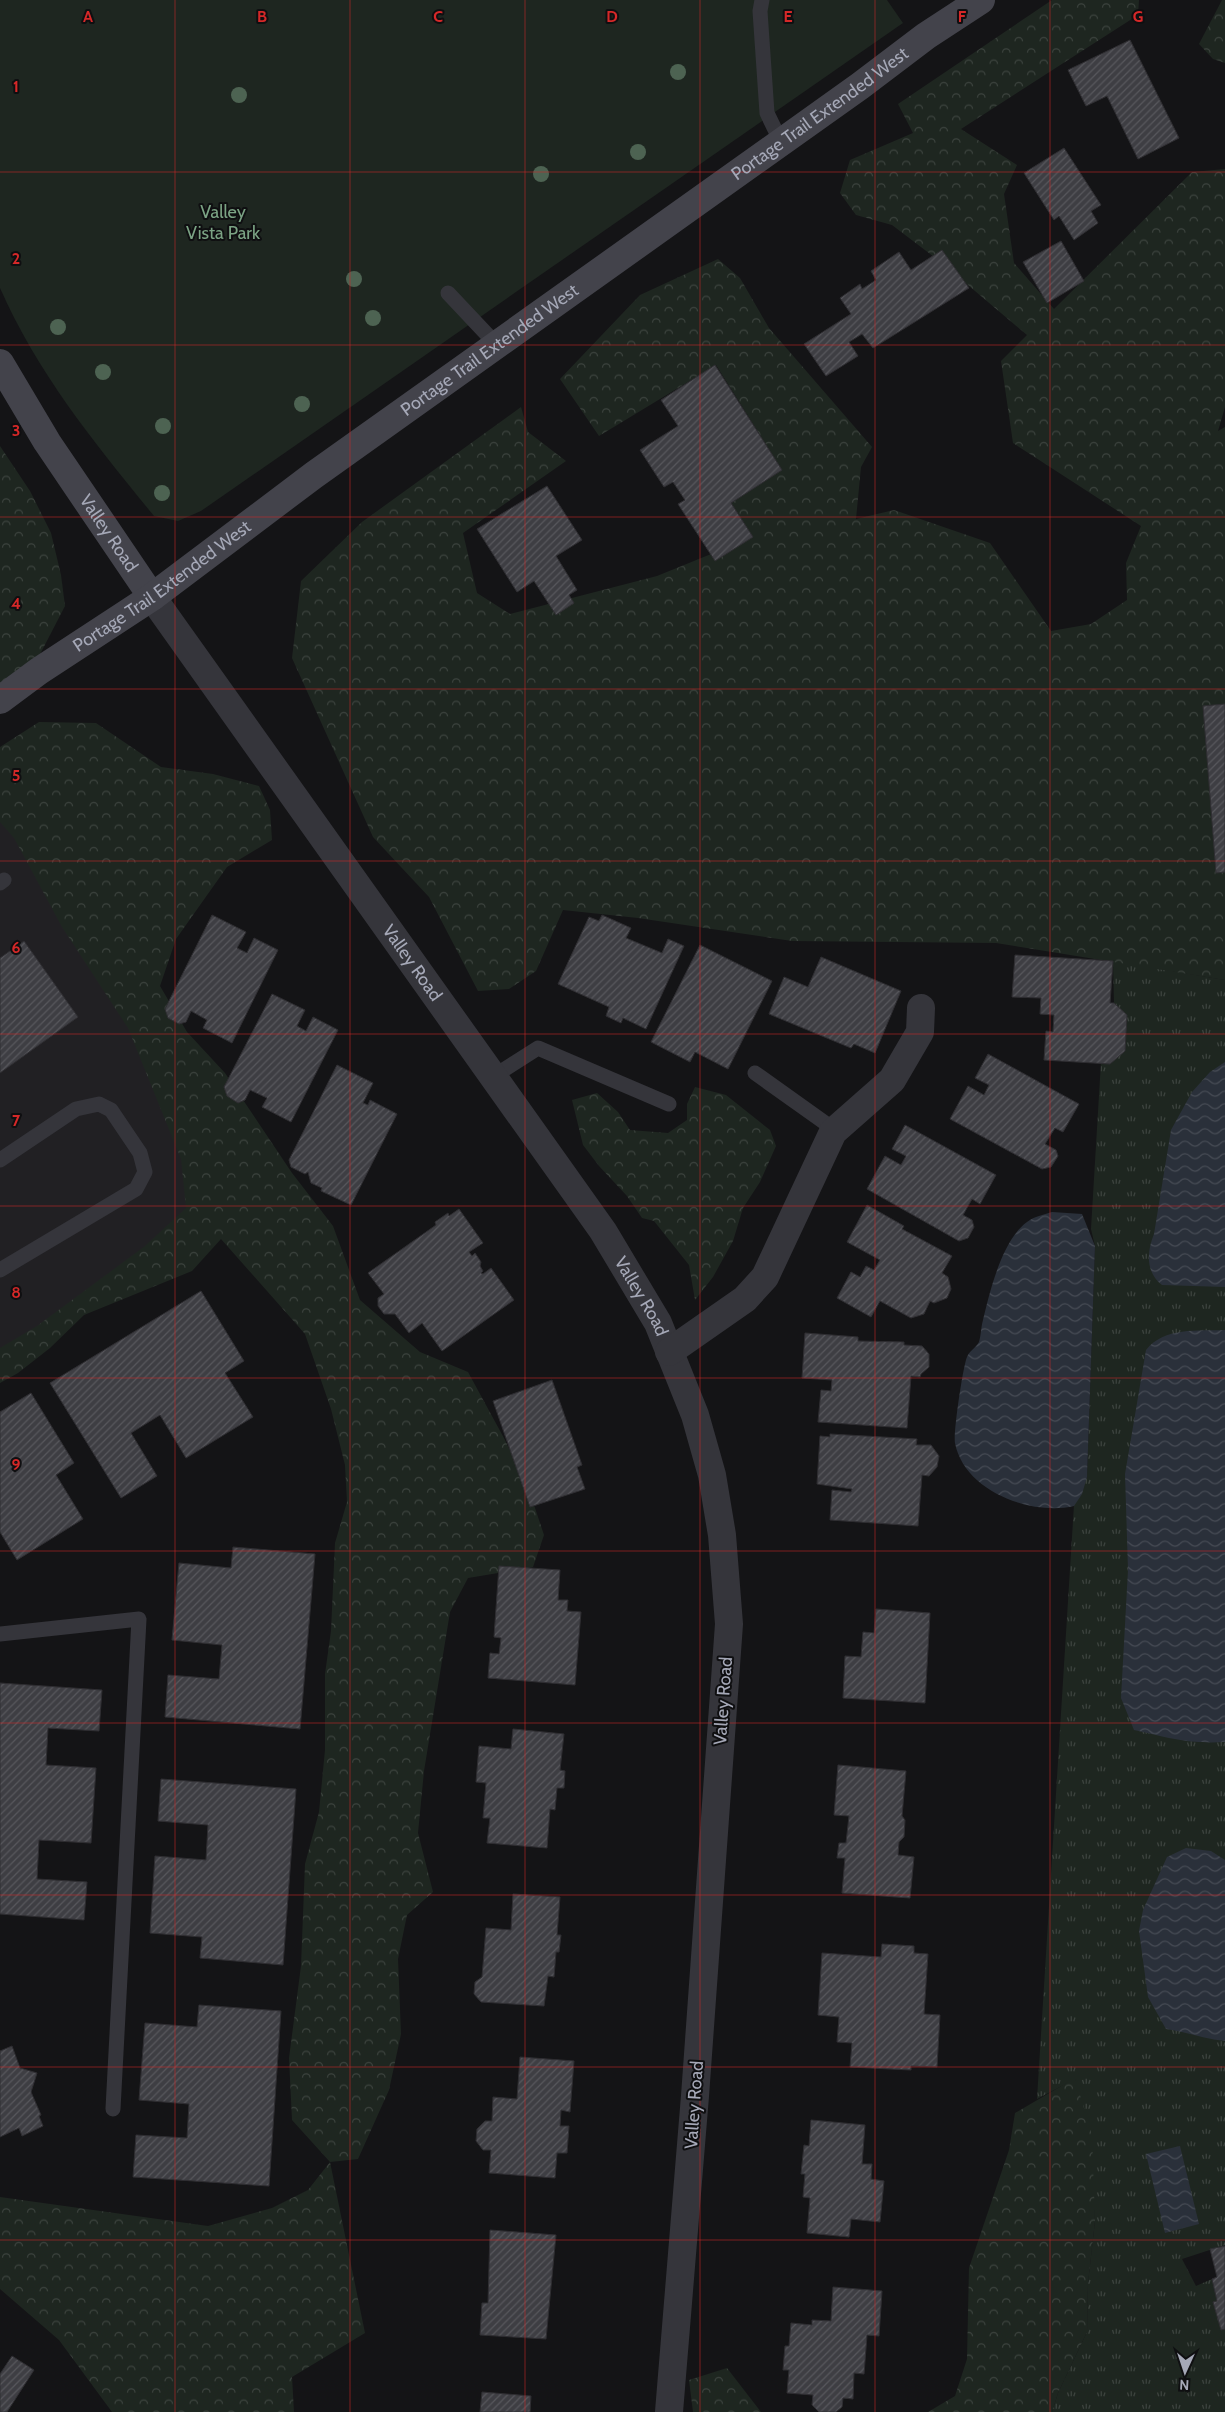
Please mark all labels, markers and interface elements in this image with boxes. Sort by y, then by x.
text: A [83,7,93,26]
text: B [257,7,267,26]
text: C [433,7,443,26]
text: D [606,7,618,26]
text: E [783,7,793,26]
text: F [958,7,967,26]
text: G [1133,7,1143,26]
street label: Portage Trail Extended West [727,42,913,185]
text: 1 [13,77,19,96]
park label: Valley Vista Park [186,201,261,244]
text: 2 [12,249,20,268]
street label: Portage Trail Extended West [396,279,583,421]
text: 3 [12,421,20,440]
street label: Valley Road [75,490,143,576]
street label: Portage Trail Extended West [69,515,255,657]
text: 4 [11,594,21,613]
text: 5 [12,766,20,785]
street label: Valley Road [378,920,447,1005]
text: 6 [12,938,21,957]
text: 7 [12,1111,21,1130]
street label: Valley Road [610,1252,673,1339]
text: 8 [11,1283,21,1302]
text: 9 [12,1455,21,1474]
street label: Valley Road [709,1656,737,1746]
street label: Valley Road [680,2060,708,2150]
north arrow [1160,2347,1210,2397]
text: N [1179,2376,1190,2394]

